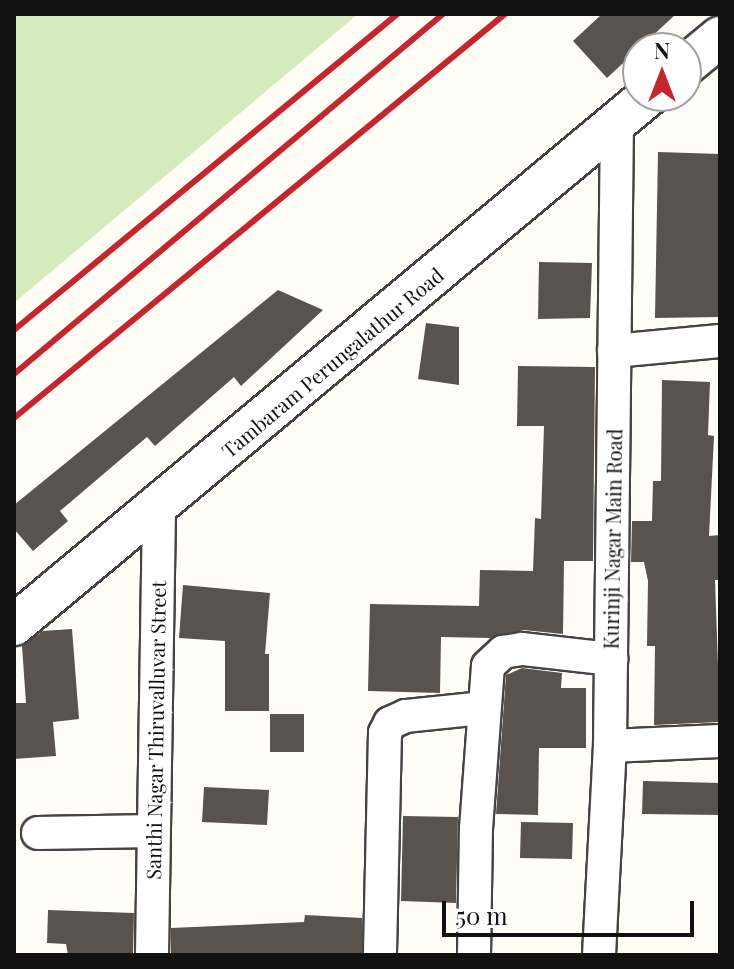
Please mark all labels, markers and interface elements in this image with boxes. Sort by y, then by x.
north arrow [622,32,702,112]
text: N [654,35,670,65]
street label: Tambaram Perungalathur Road [216,262,448,462]
street label: Kurinji Nagar Main Road [598,428,626,650]
street label: Santhi Nagar Thiruvalluvar Street [140,580,170,880]
scale bar [446,885,698,935]
text: 50 m [456,899,508,931]

